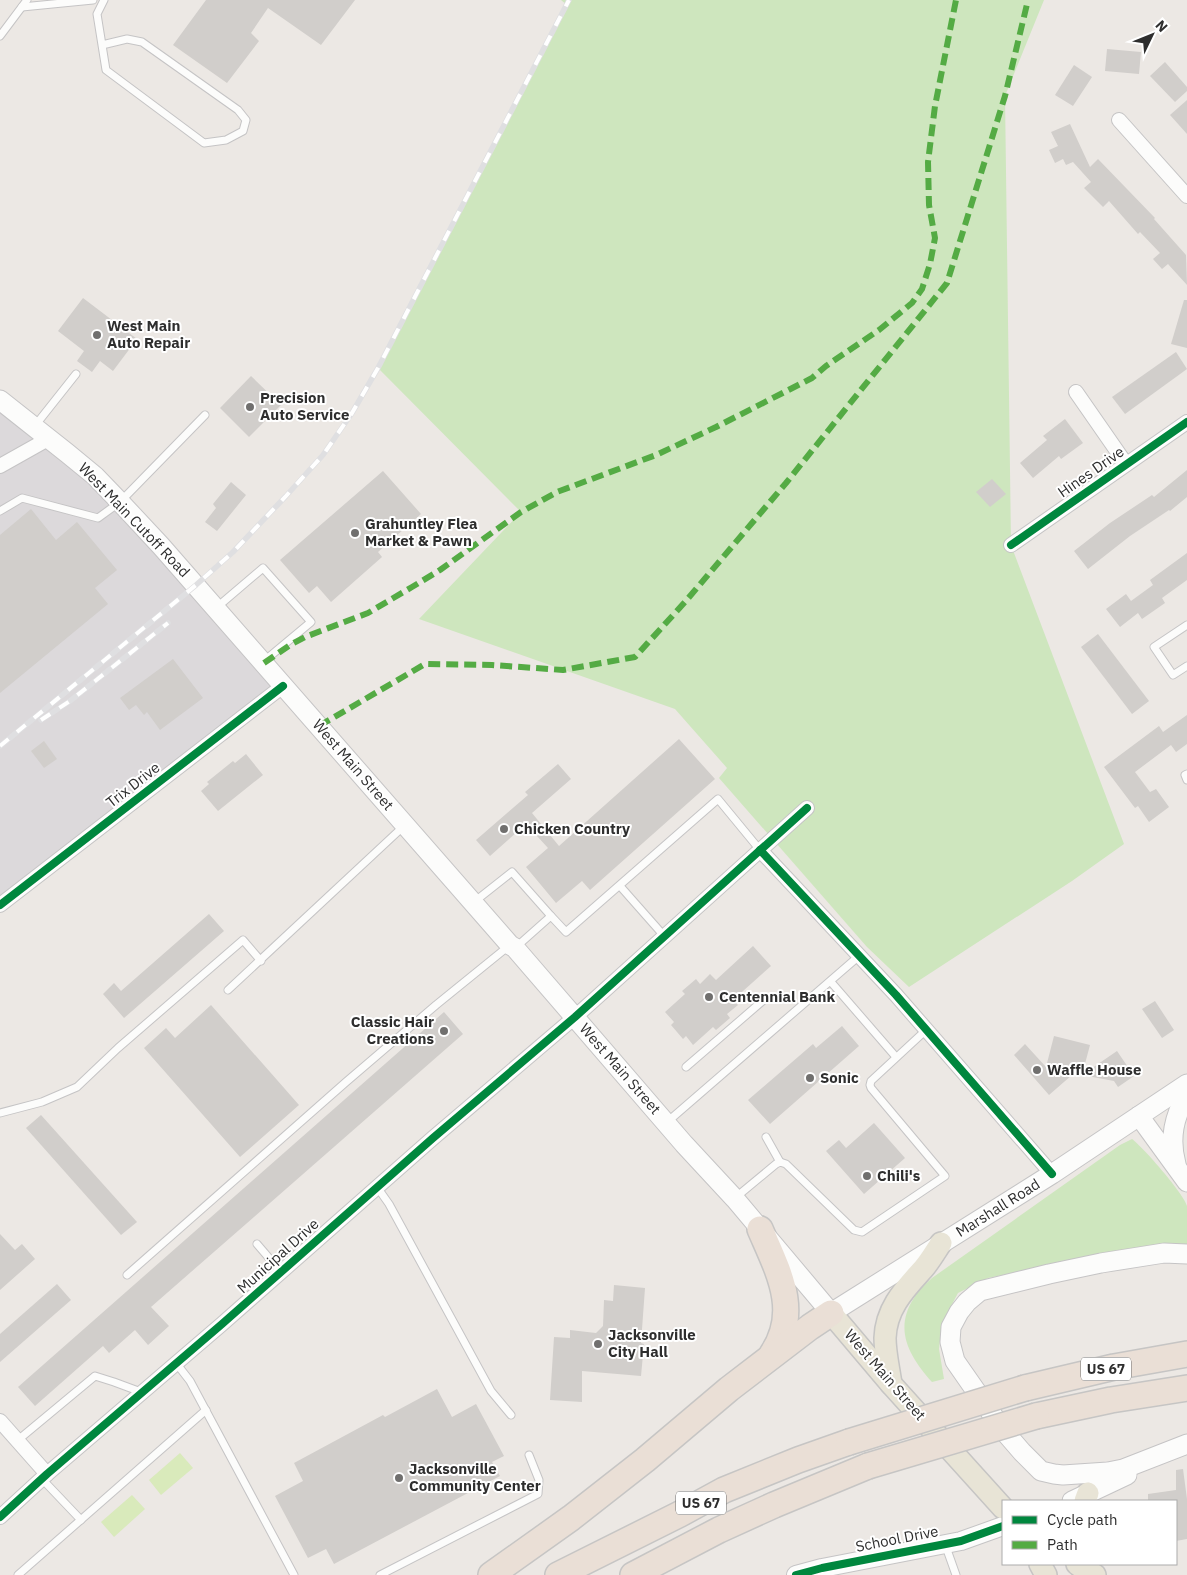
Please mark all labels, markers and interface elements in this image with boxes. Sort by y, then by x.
north arrow [1127,10,1177,60]
text: N [1151,16,1172,36]
place label: West Main Auto Repair [107,316,190,352]
marker: West Main Auto Repair [91,329,103,341]
place label: Precision Auto Service [260,388,349,424]
marker: Precision Auto Service [244,401,256,413]
street label: Hines Drive [1054,442,1128,501]
street label: West Main Cutoff Road [75,458,194,581]
place label: Grahuntley Flea Market & Pawn [365,514,478,550]
marker: Grahuntley Flea Market & Pawn [349,527,361,539]
street label: West Main Street [309,715,398,814]
street label: Trix Drive [102,758,163,812]
place label: Chicken Country [514,819,630,838]
marker: Chicken Country [498,823,510,835]
place label: Centennial Bank [719,987,836,1006]
marker: Centennial Bank [703,991,715,1003]
place label: Classic Hair Creations [351,1012,434,1048]
street label: West Main Street [576,1019,665,1118]
marker: Classic Hair Creations [438,1025,450,1037]
place label: Waffle House [1047,1060,1141,1079]
marker: Waffle House [1031,1064,1043,1076]
place label: Sonic [820,1068,859,1087]
marker: Sonic [804,1072,816,1084]
place label: Chili's [877,1166,921,1185]
marker: Chili's [861,1170,873,1182]
street label: Marshall Road [952,1174,1043,1241]
street label: Municipal Drive [233,1214,322,1297]
place label: Jacksonville City Hall [608,1325,696,1361]
street label: West Main Street [841,1325,930,1424]
marker: Jacksonville City Hall [592,1338,604,1350]
road number: US 67 [1081,1358,1131,1380]
place label: Jacksonville Community Center [409,1459,541,1495]
marker: Jacksonville Community Center [393,1472,405,1484]
road number: US 67 [676,1492,726,1515]
legend [1002,1500,1177,1565]
text: Cycle path [1047,1510,1118,1529]
street label: School Drive [854,1521,940,1556]
text: Path [1047,1535,1078,1554]

